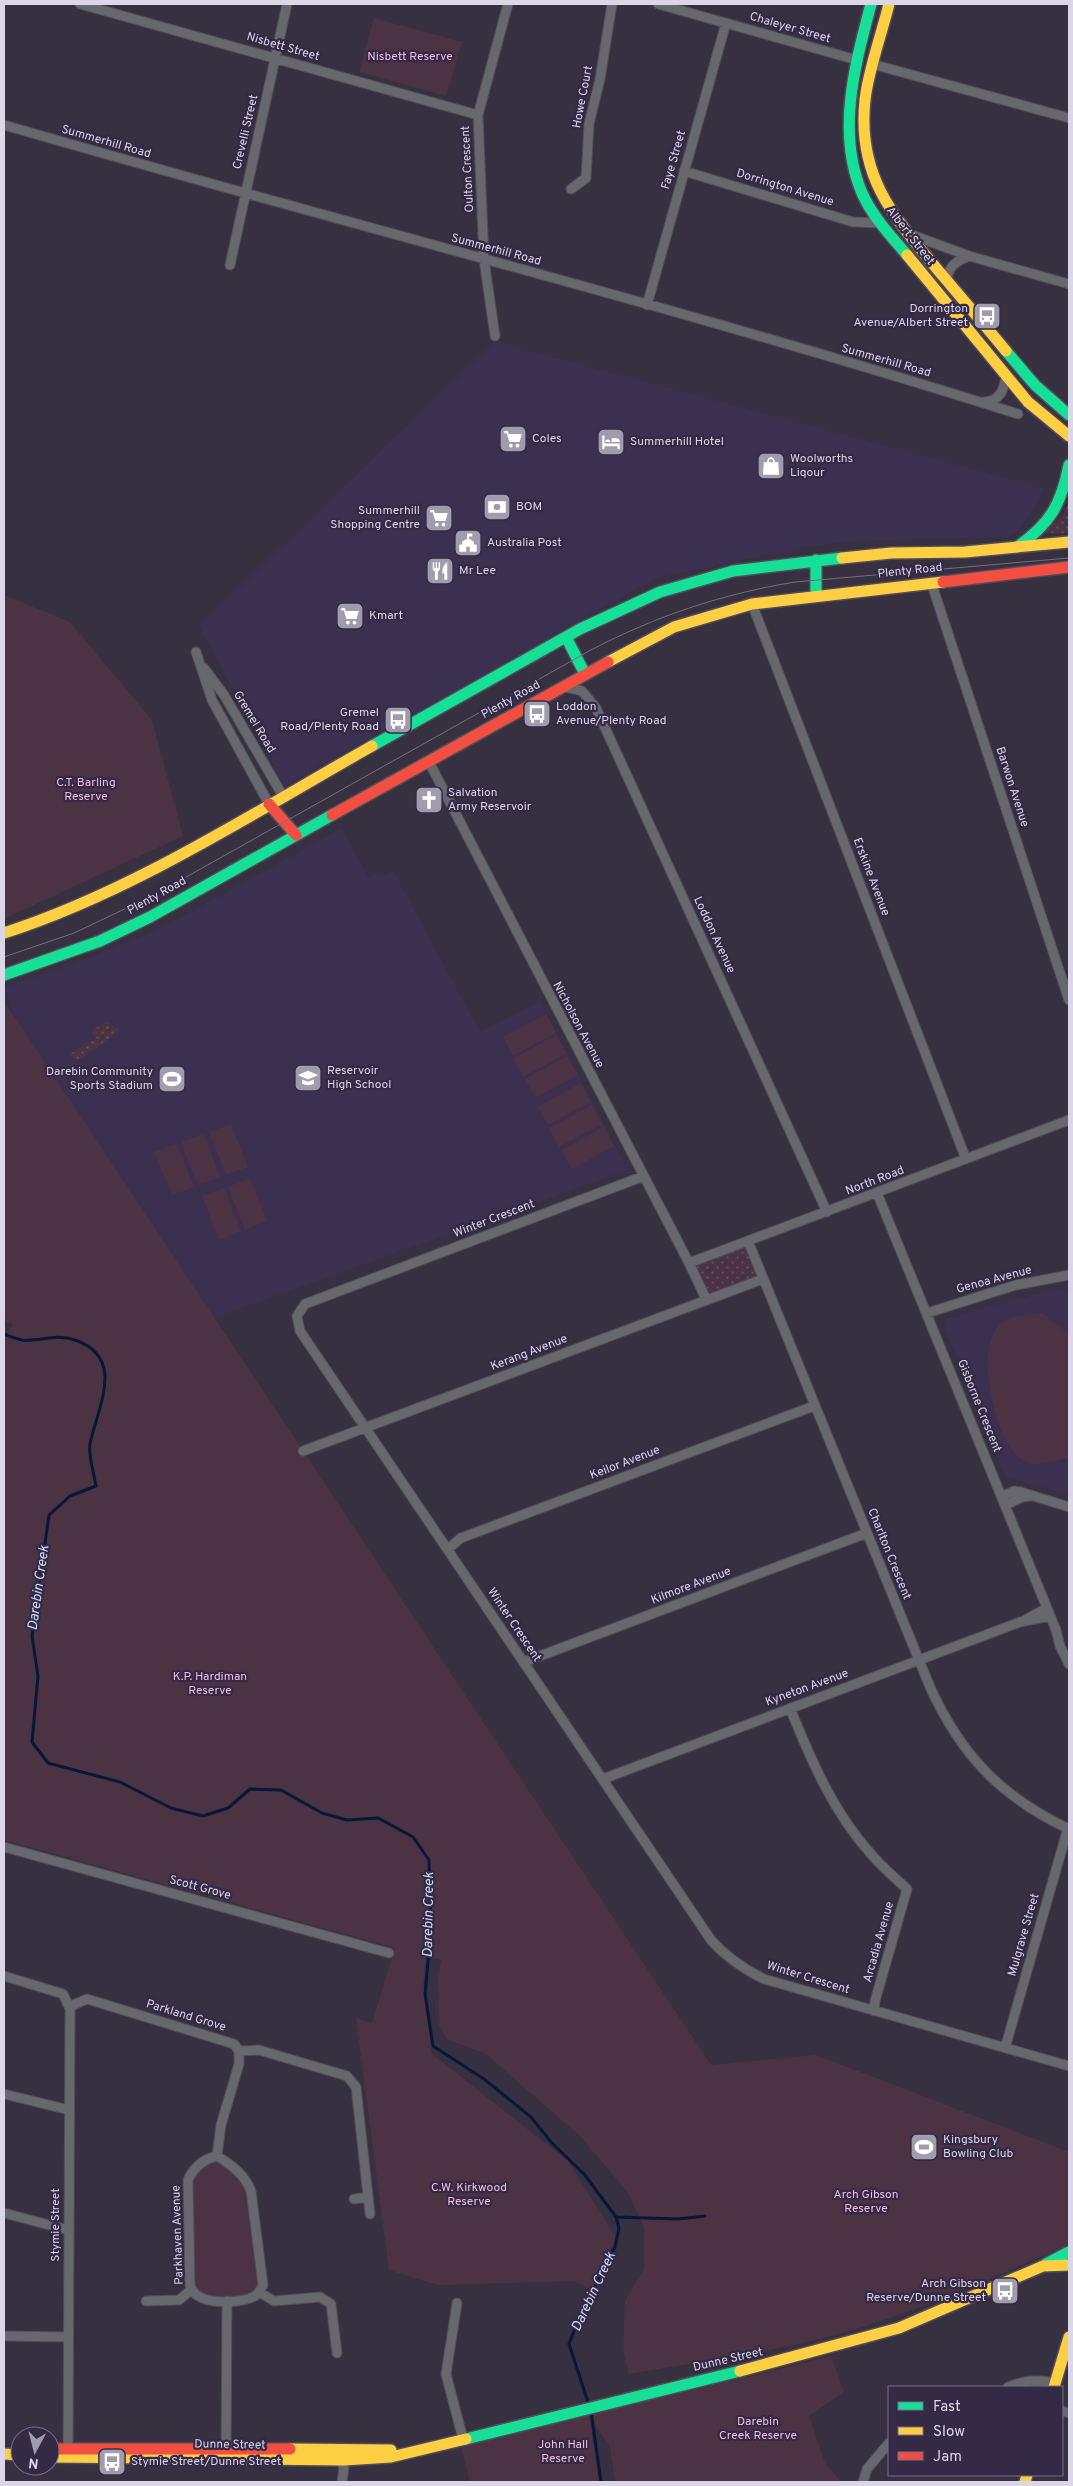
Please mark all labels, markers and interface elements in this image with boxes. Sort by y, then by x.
street label: Chaleyer Street [748,9,832,47]
street label: Nisbett Street [245,29,321,65]
park label: Nisbett Reserve [367,49,453,65]
street label: Howe Court [569,64,597,130]
street label: Crevelli Street [230,93,262,171]
street label: Summerhill Road [59,122,153,162]
street label: Oulton Crescent [458,125,478,213]
street label: Faye Street [658,129,690,191]
street label: Dorrington Avenue [734,166,836,210]
street label: Albert Street [882,203,938,269]
street label: Summerhill Road [449,230,543,270]
place label: Dorrington Avenue/Albert Street [854,301,968,331]
bus stop icon: Dorrington Avenue/Albert Street [972,301,1002,331]
street label: Summerhill Road [839,341,933,381]
supermarket icon: Coles [498,424,528,454]
hotel icon: Summerhill Hotel [596,427,626,457]
place label: Coles [532,431,562,447]
place label: Summerhill Hotel [630,434,724,450]
shop icon: Woolworths Liqour [756,451,786,481]
place label: Woolworths Liqour [790,451,853,481]
bank icon: BOM [482,492,512,522]
place label: BOM [516,499,542,515]
place label: Summerhill Shopping Centre [330,503,420,533]
supermarket icon: Summerhill Shopping Centre [424,503,454,533]
public building icon: Australia Post [453,528,483,558]
place label: Australia Post [487,535,562,551]
restaurant icon: Mr Lee [425,556,455,586]
street label: Plenty Road [877,560,943,582]
place label: Mr Lee [459,563,496,579]
supermarket icon: Kmart [335,601,365,631]
place label: Kmart [369,608,403,624]
street label: Plenty Road [479,677,543,723]
street label: Gremel Road [229,688,279,756]
bus stop icon: Loddon Avenue/Plenty Road [522,699,552,729]
place label: Loddon Avenue/Plenty Road [556,699,666,729]
place label: Gremel Road/Plenty Road [280,705,379,735]
bus stop icon: Gremel Road/Plenty Road [383,705,413,735]
street label: Barwon Avenue [991,745,1033,829]
park label: C.T. Barling Reserve [56,775,116,805]
church icon: Salvation Army Reservoir [414,785,444,815]
place label: Salvation Army Reservoir [448,785,532,815]
street label: Erskine Avenue [849,836,893,918]
street label: Plenty Road [125,873,189,919]
street label: Loddon Avenue [689,894,739,976]
street label: Nicholson Avenue [548,979,608,1071]
school or university icon: Reservoir High School [293,1063,323,1093]
place label: Reservoir High School [327,1063,391,1093]
place label: Darebin Community Sports Stadium [46,1064,153,1094]
sports icon: Darebin Community Sports Stadium [157,1064,187,1094]
street label: North Road [843,1162,907,1200]
street label: Winter Crescent [451,1196,537,1242]
street label: Genoa Avenue [955,1262,1033,1298]
street label: Kerang Avenue [488,1331,570,1375]
street label: Gisborne Crescent [953,1357,1005,1455]
street label: Keilor Avenue [588,1442,662,1484]
street label: Charlton Crescent [863,1506,915,1602]
water label: Darebin Creek [25,1543,54,1632]
street label: Kilmore Avenue [649,1563,733,1609]
street label: Winter Crescent [483,1585,545,1665]
street label: Kyneton Avenue [763,1666,851,1710]
park label: K.P. Hardiman Reserve [173,1669,247,1699]
water label: Darebin Creek [420,1871,438,1958]
street label: Scott Grove [167,1872,233,1904]
street label: Mulgrave Street [1005,1892,1043,1978]
street label: Arcadia Avenue [860,1900,898,1984]
street label: Winter Crescent [765,1958,851,1998]
street label: Parkland Grove [144,1996,228,2036]
sports icon: Kingsbury Bowling Club [909,2132,939,2162]
place label: Kingsbury Bowling Club [943,2132,1014,2162]
park label: C.W. Kirkwood Reserve [431,2180,507,2210]
street label: Parkhaven Avenue [168,2185,188,2285]
park label: Arch Gibson Reserve [834,2187,898,2217]
street label: Stymie Street [48,2188,64,2262]
water label: Darebin Creek [568,2249,620,2334]
place label: Arch Gibson Reserve/Dunne Street [866,2276,986,2306]
bus stop icon: Arch Gibson Reserve/Dunne Street [990,2276,1020,2306]
street label: Dunne Street [692,2344,764,2376]
legend [888,2386,1063,2476]
text: Fast [933,2398,961,2417]
park label: Darebin Creek Reserve [719,2414,797,2444]
text: Slow [933,2423,965,2442]
north arrow [10,2426,60,2476]
street label: Dunne Street [194,2436,266,2454]
park label: John Hall Reserve [538,2437,588,2467]
bus stop icon: Stymie Street/Dunne Street [97,2447,127,2477]
text: Jam [933,2448,962,2467]
text: N [28,2453,40,2471]
place label: Stymie Street/Dunne Street [131,2454,281,2470]

